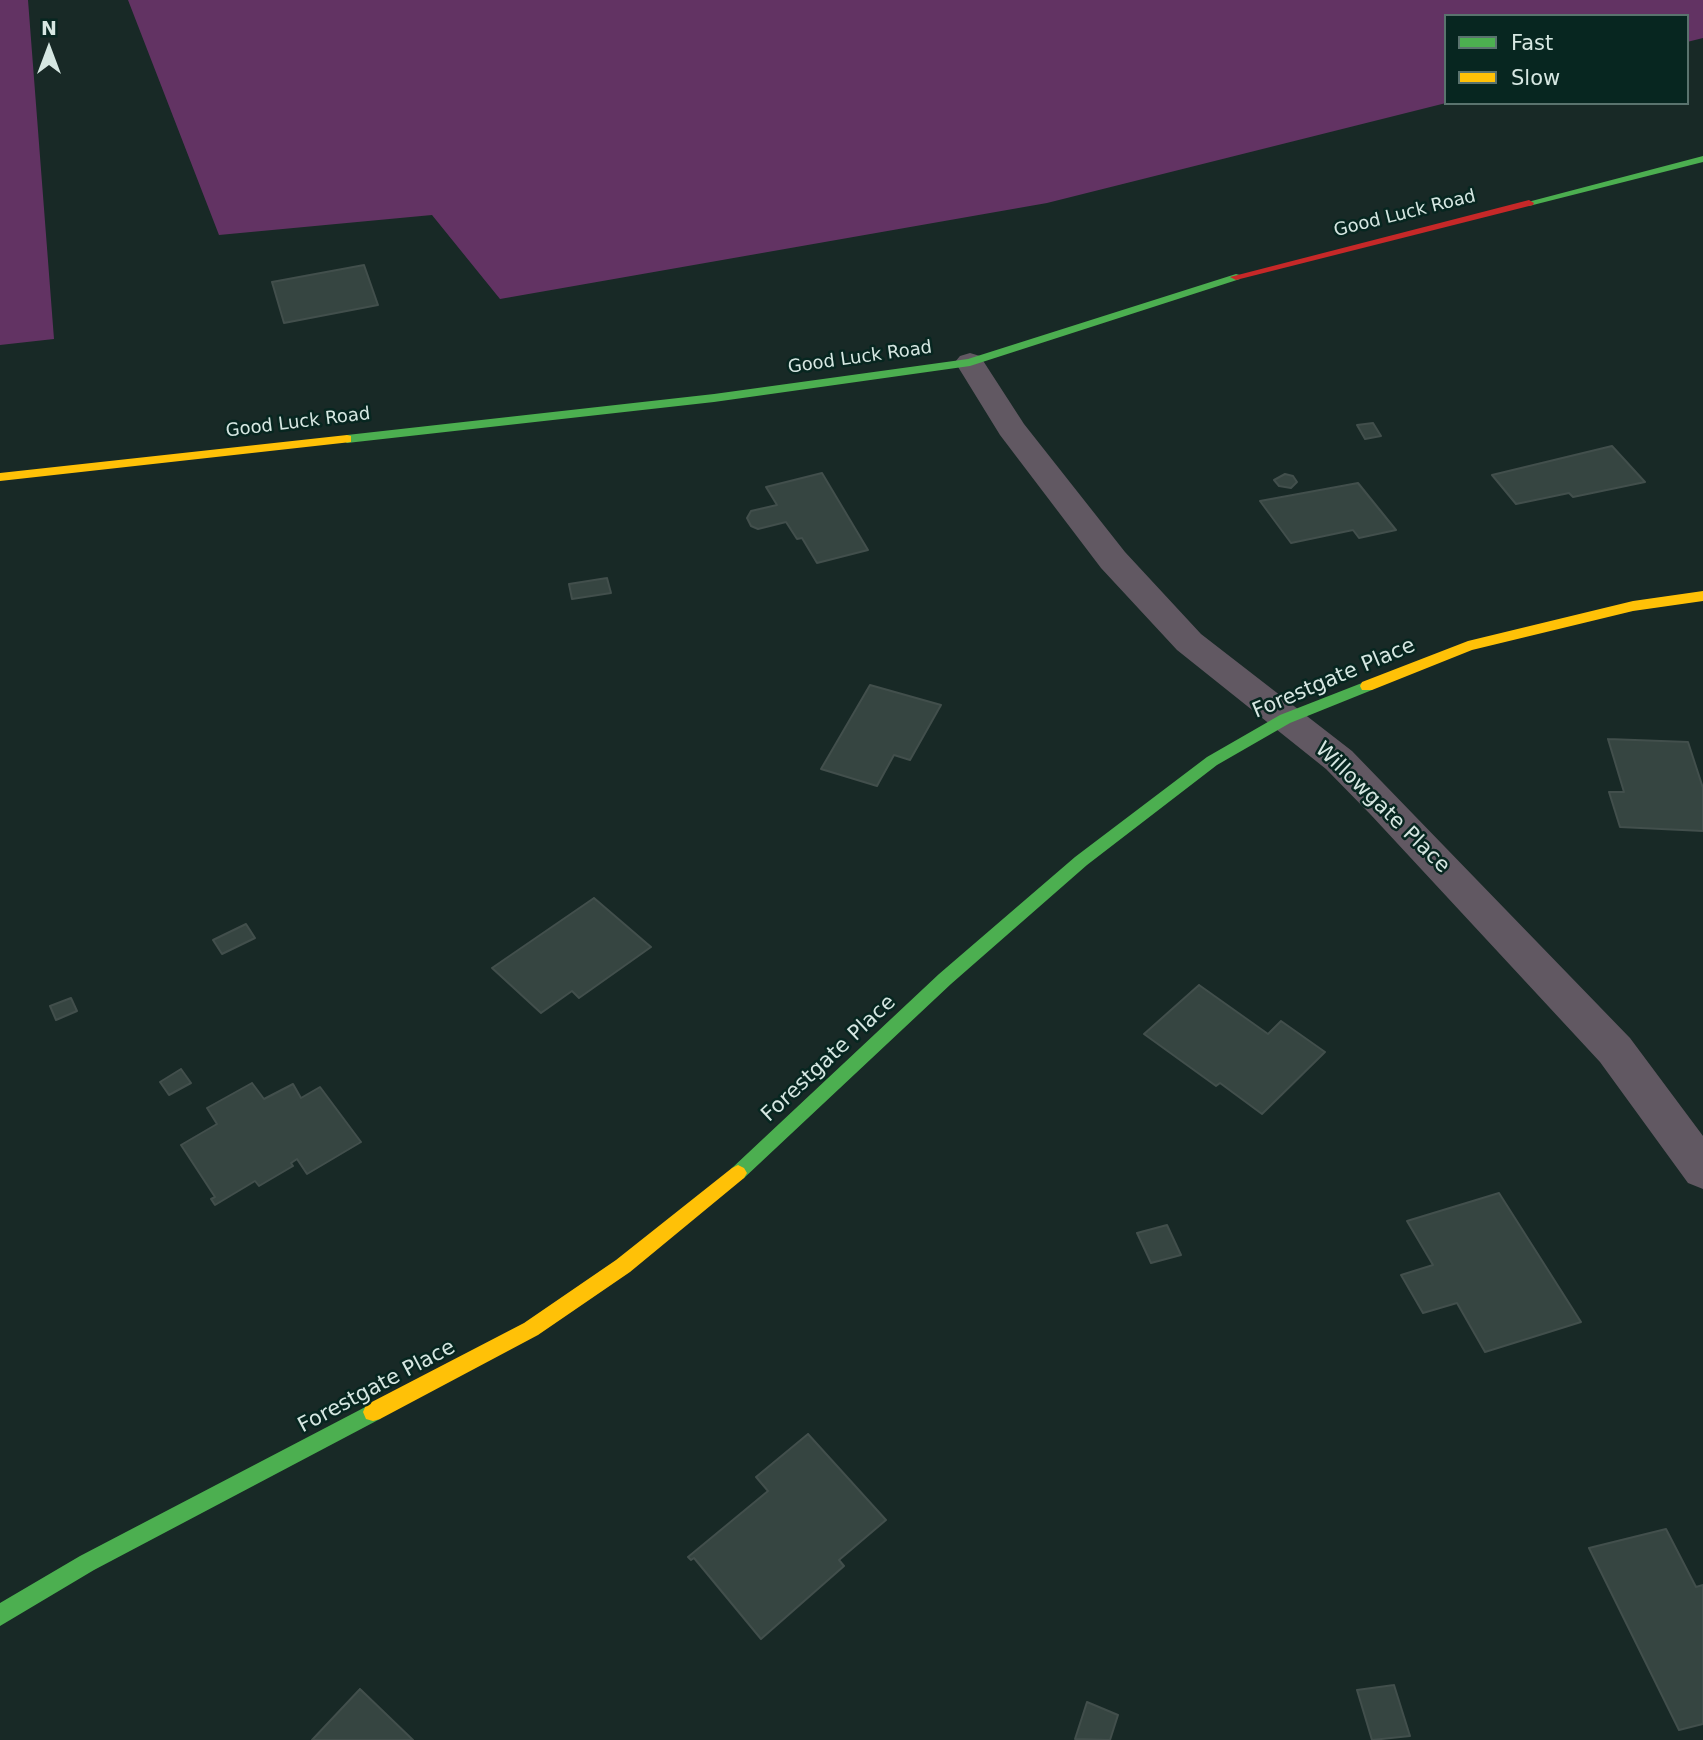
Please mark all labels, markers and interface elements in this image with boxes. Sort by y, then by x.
north arrow [14,14,84,84]
legend [1444,14,1689,105]
text: N [41,17,57,39]
text: Fast [1511,31,1553,55]
text: Slow [1511,66,1560,90]
street label: Good Luck Road [1332,186,1478,242]
street label: Good Luck Road [786,337,934,379]
street label: Good Luck Road [225,403,371,443]
street label: Forestgate Place [1249,633,1419,725]
street label: Willowgate Place [1309,737,1455,879]
street label: Forestgate Place [757,990,901,1128]
street label: Forestgate Place [294,1335,460,1439]

